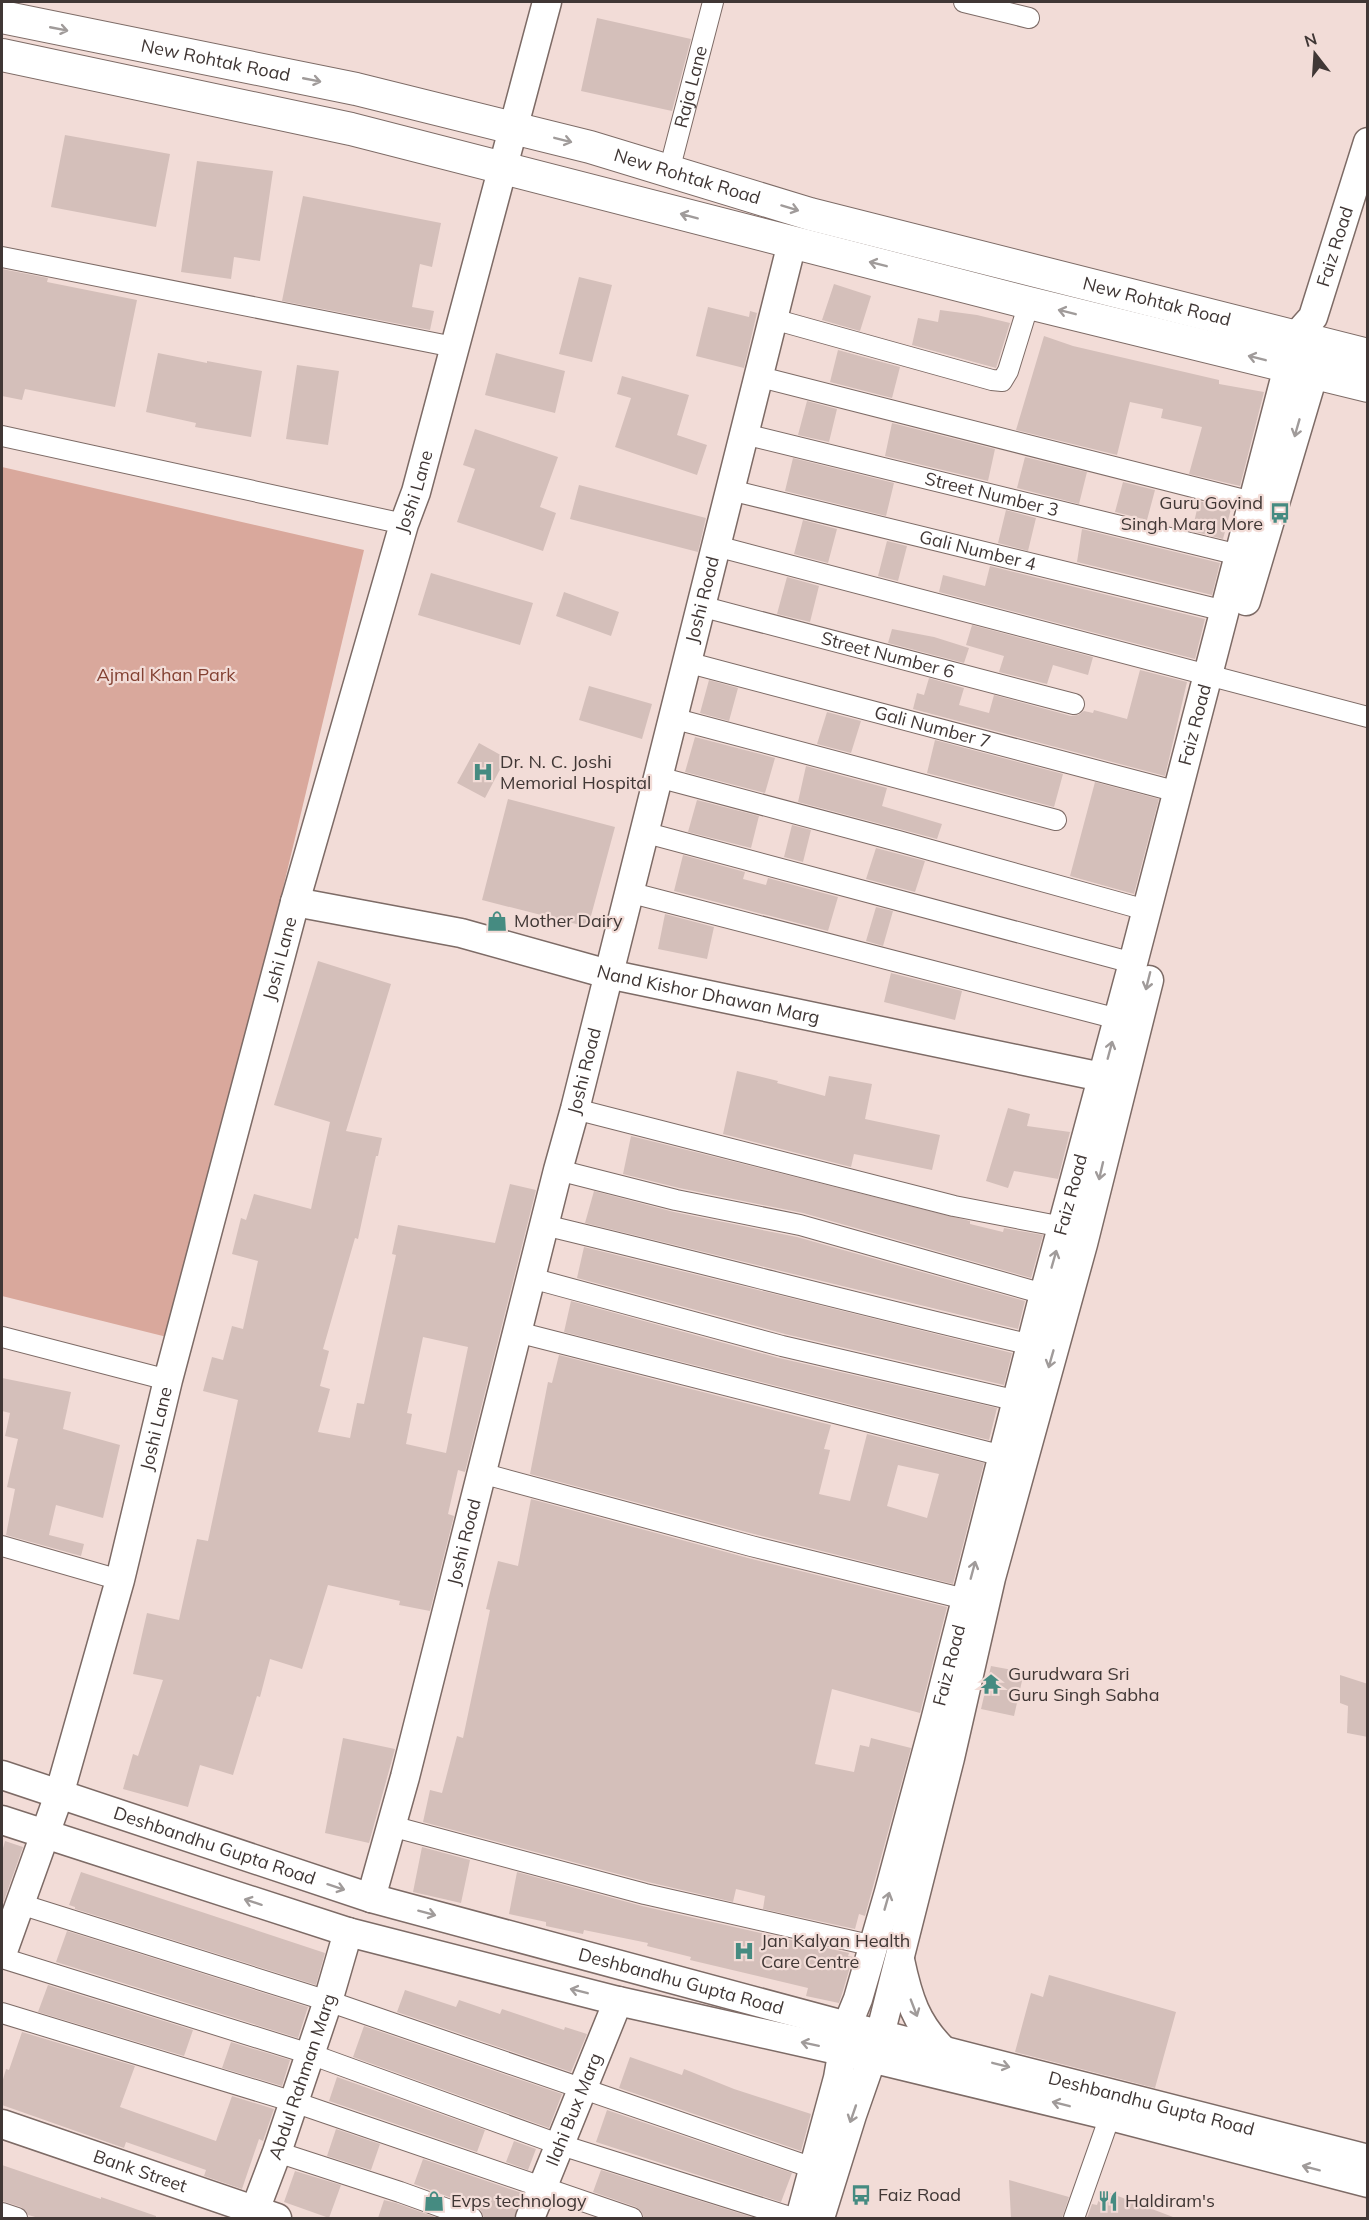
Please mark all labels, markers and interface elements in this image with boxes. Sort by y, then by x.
one-way arrow [49,24,68,35]
north arrow [1285,24,1345,84]
text: N [1302,28,1319,51]
street label: New Rohtak Road [139,34,292,86]
street label: Raja Lane [669,43,712,130]
one-way arrow [301,75,321,86]
one-way arrow [553,135,572,147]
street label: New Rohtak Road [611,143,763,209]
one-way arrow [780,203,799,214]
street label: Faiz Road [1311,203,1358,290]
one-way arrow [680,209,699,221]
one-way arrow [869,258,888,270]
street label: New Rohtak Road [1080,271,1233,331]
one-way arrow [1058,305,1077,317]
one-way arrow [1247,351,1266,363]
one-way arrow [1291,418,1302,437]
street label: Joshi Lane [390,448,438,536]
street label: Street Number 3 [923,467,1061,521]
place label: Guru Govind Singh Marg More [1121,491,1263,535]
bus stop icon: Guru Govind Singh Marg More [1268,501,1292,525]
street label: Gali Number 4 [917,525,1039,575]
street label: Joshi Road [680,554,724,646]
street label: Street Number 6 [819,626,957,683]
park label: Ajmal Khan Park [97,663,236,686]
street label: Faiz Road [1173,682,1216,768]
street label: Gali Number 7 [872,700,993,753]
place label: Dr. N. C. Joshi Memorial Hospital [500,750,651,794]
hospital icon: Dr. N. C. Joshi Memorial Hospital [471,760,495,784]
shop icon: Mother Dairy [485,909,509,933]
place label: Mother Dairy [514,909,623,932]
street label: Joshi Lane [257,914,302,1003]
street label: Nand Kishor Dhawan Marg [595,960,822,1029]
one-way arrow [1142,971,1154,990]
street label: Joshi Road [562,1025,606,1117]
one-way arrow [1104,1041,1116,1060]
street label: Faiz Road [1048,1151,1092,1238]
one-way arrow [1095,1161,1107,1180]
one-way arrow [1049,1250,1060,1269]
one-way arrow [1045,1349,1056,1368]
street label: Joshi Lane [135,1384,177,1473]
street label: Joshi Road [442,1496,486,1588]
one-way arrow [968,1561,979,1580]
street label: Faiz Road [927,1622,970,1708]
place label: Gurudwara Sri Guru Singh Sabha [1008,1662,1159,1706]
temple icon: Gurudwara Sri Guru Singh Sabha [979,1672,1003,1696]
street label: Deshbandhu Gupta Road [111,1801,319,1890]
one-way arrow [326,1882,345,1893]
one-way arrow [882,1892,893,1911]
one-way arrow [244,1895,263,1906]
one-way arrow [418,1908,437,1920]
place label: Jan Kalyan Health Care Centre [761,1929,910,1973]
hospital icon: Jan Kalyan Health Care Centre [732,1939,756,1963]
street label: Deshbandhu Gupta Road [576,1942,786,2019]
one-way arrow [570,1985,589,1997]
street label: Abdul Rahman Marg [263,1991,340,2163]
one-way arrow [909,1998,920,2017]
one-way arrow [801,2038,820,2049]
street label: Ilahi Bux Marg [540,2050,607,2169]
one-way arrow [991,2060,1010,2072]
street label: Deshbandhu Gupta Road [1046,2066,1257,2141]
one-way arrow [1052,2098,1071,2110]
one-way arrow [846,2104,857,2123]
street label: Bank Street [90,2144,190,2197]
one-way arrow [1302,2162,1321,2174]
bus stop icon: Faiz Road [849,2183,873,2207]
place label: Faiz Road [878,2183,961,2206]
shop icon: Evps technology [422,2189,446,2213]
place label: Evps technology [451,2189,587,2212]
restaurant icon: Haldiram's [1096,2189,1120,2213]
place label: Haldiram's [1125,2189,1215,2212]

